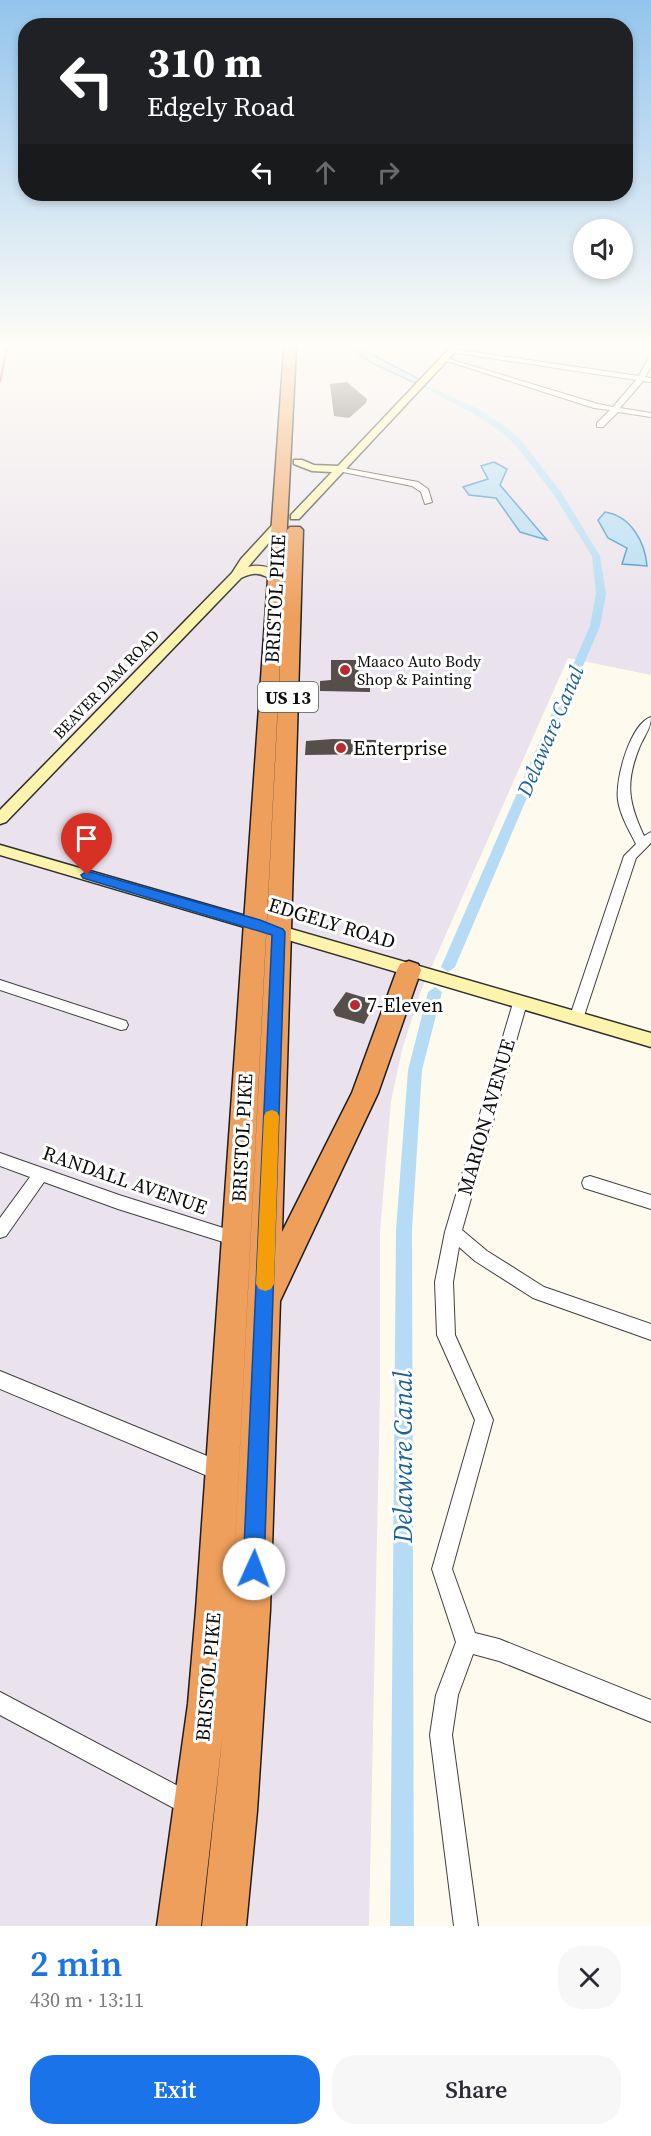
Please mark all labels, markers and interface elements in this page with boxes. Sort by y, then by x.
text: 310 m [147,33,262,91]
icon: left [48,42,126,120]
text: Edgely Road [147,88,295,125]
icon: left [246,156,279,189]
icon: ahead [309,156,342,189]
icon: right [372,156,405,189]
map controls [573,219,633,279]
button: sound [573,219,633,279]
street label: BRISTOL PIKE [258,534,292,664]
street label: BEAVER DAM ROAD [48,624,164,744]
place label: Maaco Auto Body Shop & Painting [357,650,482,690]
water label: Delaware Canal [509,661,591,802]
marker: Maaco Auto Body Shop & Painting [338,663,352,677]
road number: US 13 [258,682,318,712]
place label: Enterprise [353,734,447,762]
marker: Enterprise [334,741,348,755]
pin [61,813,112,875]
icon: arrive [70,822,103,855]
street label: EDGELY ROAD [265,890,399,956]
place label: 7-Eleven [367,991,443,1019]
marker: 7-Eleven [348,998,362,1012]
street label: MARION AVENUE [450,1036,522,1198]
street label: BRISTOL PIKE [225,1073,259,1203]
street label: RANDALL AVENUE [39,1139,211,1221]
water label: Delaware Canal [385,1370,421,1544]
position arrow [222,1537,286,1601]
street label: BRISTOL PIKE [188,1611,228,1743]
text: 2 min [30,1939,122,1988]
button: close [558,1946,621,2009]
text: 430 m · 13:11 [30,1986,144,2014]
button: Exit [30,2055,320,2124]
button: Share [332,2055,621,2124]

